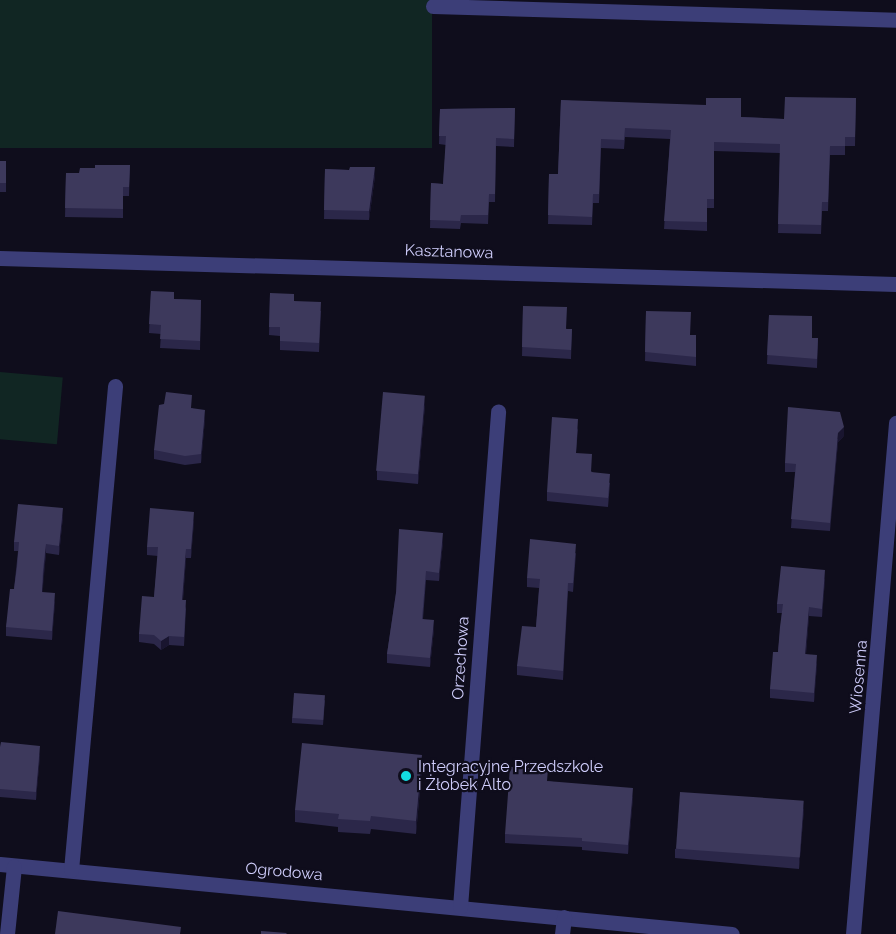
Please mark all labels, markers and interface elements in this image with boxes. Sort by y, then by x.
street label: Kasztanowa [404,241,494,263]
street label: Orzechowa [449,616,473,700]
street label: Wiosenna [846,639,872,715]
place label: Integracyjne Przedszkole i Żłobek Alto [418,757,603,795]
marker: Integracyjne Przedszkole i Żłobek Alto [399,769,413,783]
street label: Ogrodowa [245,859,323,885]

